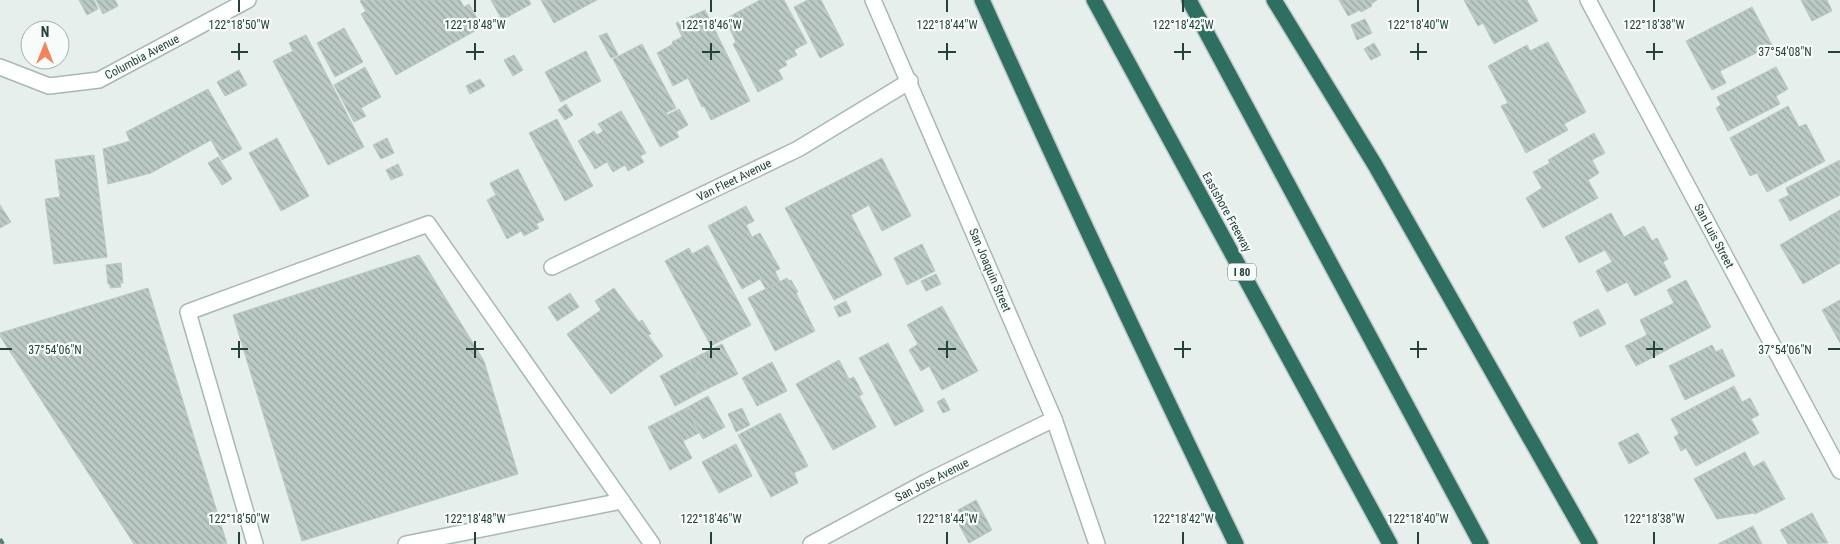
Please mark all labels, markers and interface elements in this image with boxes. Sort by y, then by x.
text: 122°18'50"W [208,18,270,32]
text: 122°18'48"W [444,18,506,32]
text: 122°18'46"W [680,18,742,32]
text: 122°18'44"W [916,18,978,32]
text: 122°18'42"W [1152,18,1214,32]
text: 122°18'40"W [1387,18,1449,32]
text: 122°18'38"W [1623,18,1685,32]
north arrow [20,20,70,70]
text: N [41,24,49,40]
street label: Columbia Avenue [102,31,182,82]
text: 37°54'08"N [1758,45,1812,59]
street label: Van Fleet Avenue [694,156,774,204]
street label: Eastshore Freeway [1199,170,1255,254]
street label: San Luis Street [1691,201,1737,271]
street label: San Joaquin Street [966,226,1014,314]
road number: I 80 [1228,264,1256,280]
text: 37°54'06"N [28,343,82,357]
text: 37°54'06"N [1758,343,1812,357]
street label: San Jose Avenue [893,455,971,505]
text: 122°18'50"W [208,512,270,526]
text: 122°18'48"W [444,512,506,526]
text: 122°18'46"W [680,512,742,526]
text: 122°18'44"W [916,512,978,526]
text: 122°18'42"W [1152,512,1214,526]
text: 122°18'40"W [1387,512,1449,526]
text: 122°18'38"W [1623,512,1685,526]

